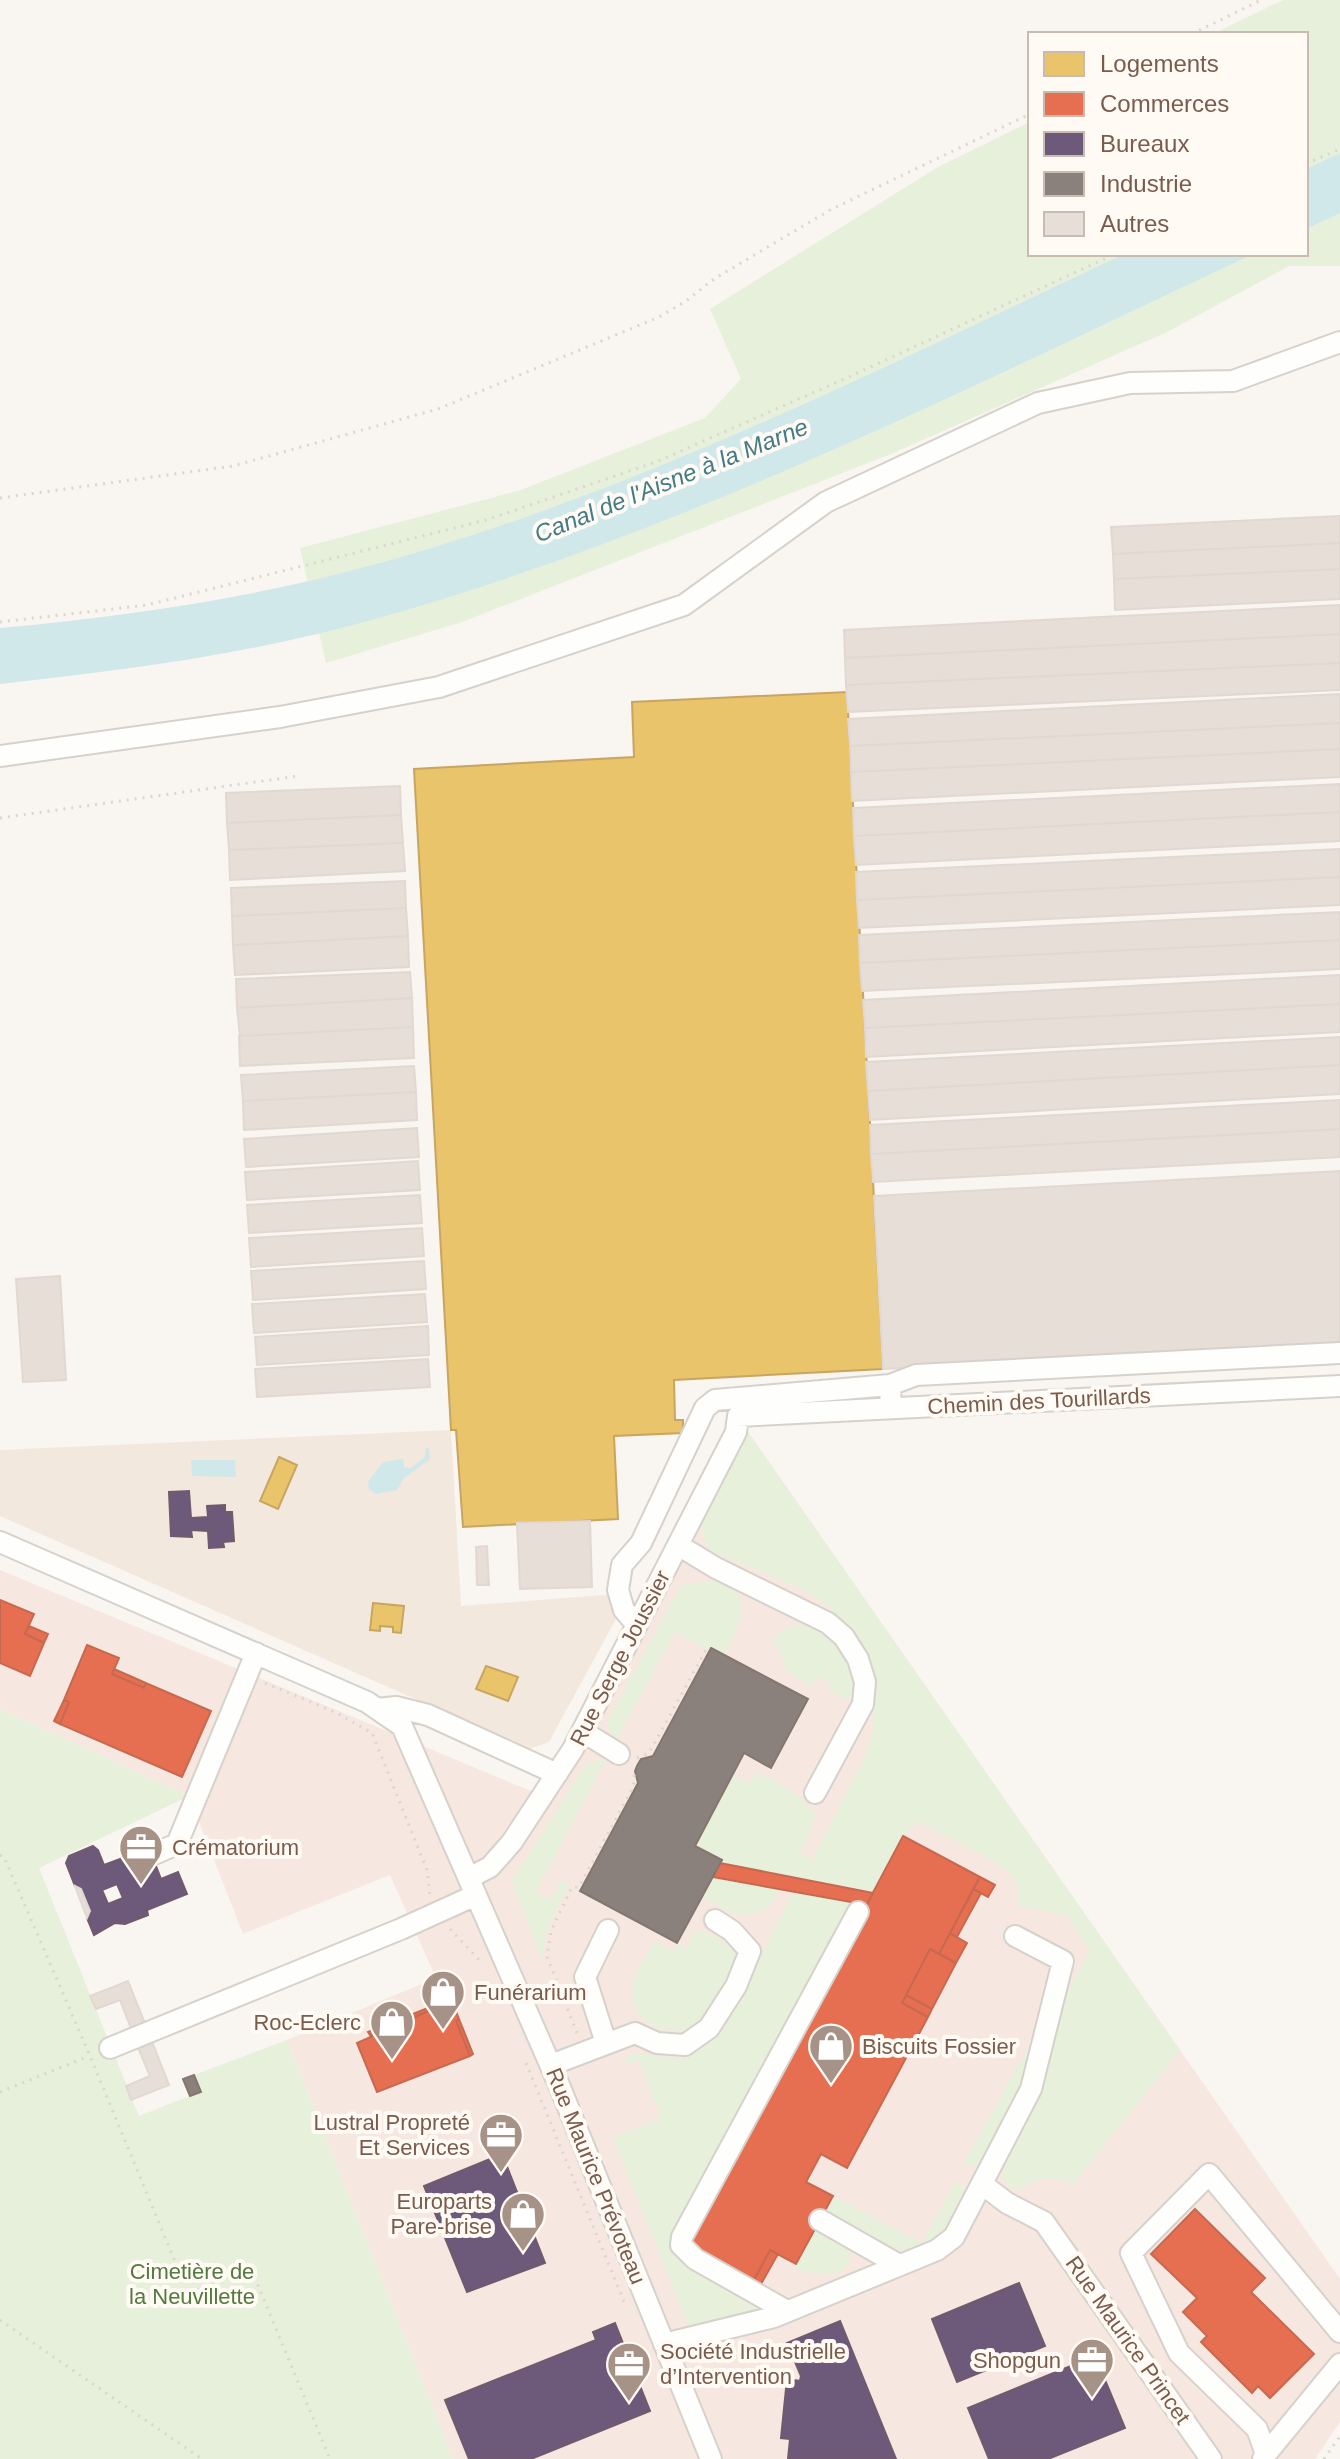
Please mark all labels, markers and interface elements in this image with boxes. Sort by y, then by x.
legend [1028,32,1308,256]
text: Logements [1100,50,1219,77]
text: Commerces [1100,90,1229,117]
text: Bureaux [1100,130,1189,157]
text: Industrie [1100,170,1192,197]
text: Autres [1100,210,1169,237]
water label: Canal de l'Aisne à la Marne [530,413,812,547]
street label: Chemin des Tourillards [927,1383,1151,1419]
street label: Rue Serge Joussier [565,1566,675,1750]
office icon: Crématorium [117,1823,165,1886]
place label: Crématorium [172,1835,299,1860]
shop icon: Funérarium [419,1968,467,2031]
place label: Funérarium [474,1980,586,2005]
shop icon: Roc-Eclerc [368,1998,416,2061]
place label: Roc-Eclerc [253,2010,361,2035]
shop icon: Biscuits Fossier [807,2022,855,2085]
place label: Biscuits Fossier [862,2034,1016,2059]
street label: Rue Maurice Prévoteau [541,2064,651,2288]
place label: Lustral Propreté Et Services [313,2110,470,2160]
office icon: Lustral Propreté Et Services [477,2111,525,2174]
place label: Europarts Pare-brise [391,2189,492,2239]
shop icon: Europarts Pare-brise [499,2190,547,2253]
street label: Rue Maurice Princet [1061,2251,1195,2429]
park label: Cimetière de la Neuvillette [129,2259,255,2309]
office icon: Shopgun [1068,2336,1116,2399]
place label: Société Industrielle d’Intervention [660,2339,846,2389]
office icon: Société Industrielle d’Intervention [605,2340,653,2403]
place label: Shopgun [973,2348,1061,2373]

